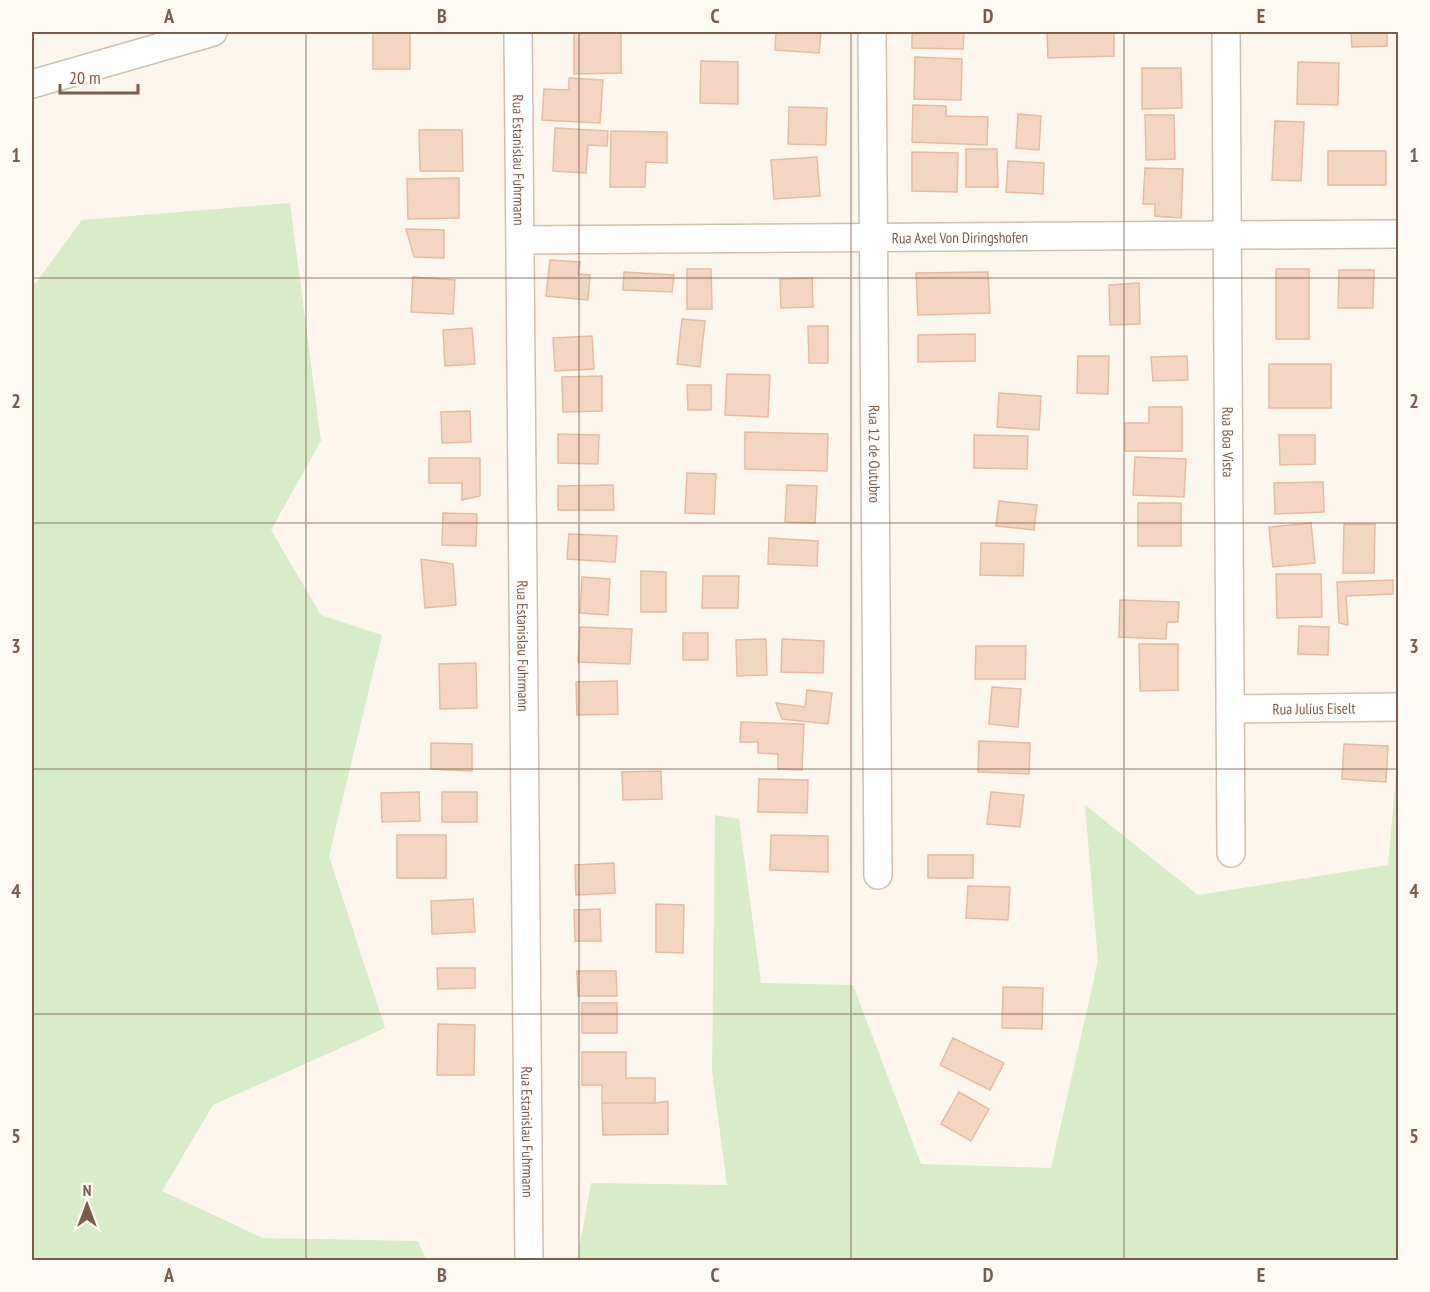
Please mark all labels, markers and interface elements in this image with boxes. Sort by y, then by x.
text: A [163,3,175,29]
text: B [437,3,447,29]
text: C [710,3,720,29]
text: D [983,3,994,29]
text: E [1257,3,1265,29]
scale bar [60,57,138,95]
text: 20 m [69,66,101,89]
street label: Rua Estanislau Fuhrmann [509,94,529,226]
text: 1 [11,142,21,168]
text: 1 [1409,142,1419,168]
street label: Rua Axel Von Diringshofen [892,227,1028,247]
text: 2 [11,388,21,414]
text: 2 [1409,388,1419,414]
street label: Rua 12 de Outubro [865,405,885,503]
street label: Rua Boa Vista [1219,407,1238,477]
street label: Rua Estanislau Fuhrmann [513,580,534,712]
text: 3 [11,633,21,659]
text: 3 [1409,633,1419,659]
street label: Rua Julius Eiselt [1272,698,1356,718]
text: 4 [11,878,21,904]
text: 4 [1409,878,1419,904]
street label: Rua Estanislau Fuhrmann [518,1066,538,1198]
text: 5 [11,1123,21,1149]
text: 5 [1409,1123,1419,1149]
north arrow [57,1175,117,1235]
text: N [83,1180,91,1200]
text: A [163,1262,175,1288]
text: B [437,1262,447,1288]
text: C [710,1262,720,1288]
text: D [983,1262,994,1288]
text: E [1257,1262,1265,1288]

